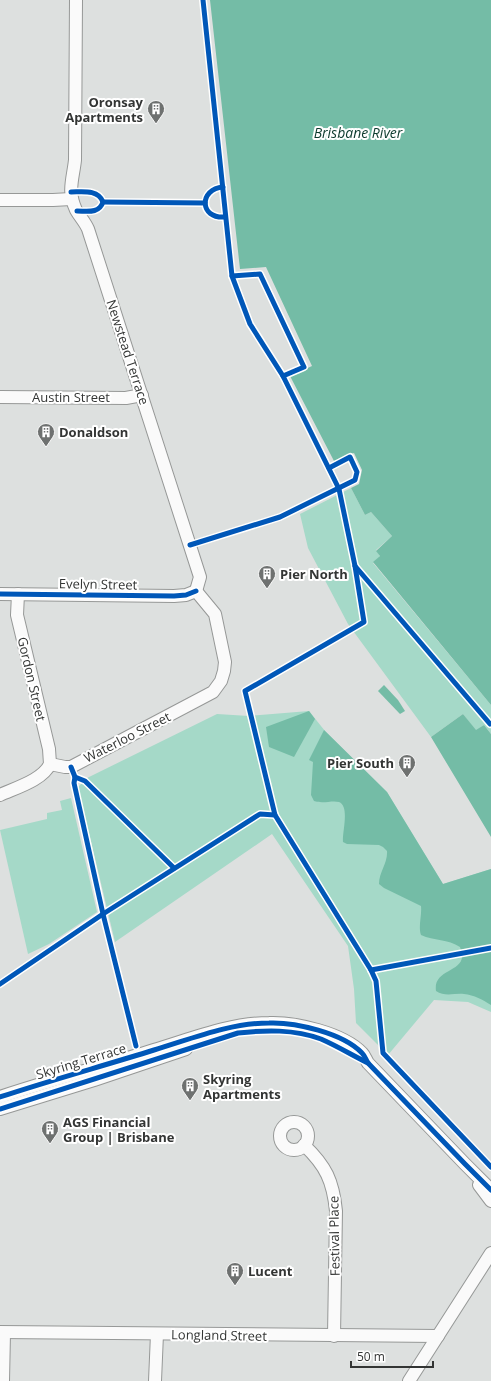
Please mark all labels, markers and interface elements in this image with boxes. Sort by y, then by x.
place label: Oronsay Apartments [65,93,144,126]
building icon: Oronsay Apartments [146,99,166,124]
water label: Brisbane River [314,123,403,142]
street label: Newstead Terrace [102,297,154,407]
street label: Austin Street [32,388,110,406]
building icon: Donaldson [36,422,56,447]
place label: Donaldson [59,423,128,441]
building icon: Pier North [257,564,277,589]
place label: Pier North [280,565,348,583]
street label: Evelyn Street [59,574,138,594]
street label: Gordon Street [14,635,51,723]
street label: Waterloo Street [81,707,174,767]
building icon: Pier South [397,753,417,778]
place label: Pier South [327,754,394,772]
street label: Skyring Terrace [34,1039,128,1083]
place label: Skyring Apartments [203,1070,281,1103]
building icon: Skyring Apartments [180,1076,200,1101]
place label: AGS Financial Group | Brisbane [63,1113,175,1146]
building icon: AGS Financial Group | Brisbane [40,1119,60,1144]
street label: Festival Place [324,1196,344,1276]
building icon: Lucent [225,1261,245,1286]
place label: Lucent [248,1262,293,1280]
street label: Longland Street [171,1325,267,1345]
scale bar [351,1343,433,1369]
text: 50 m [357,1348,385,1365]

